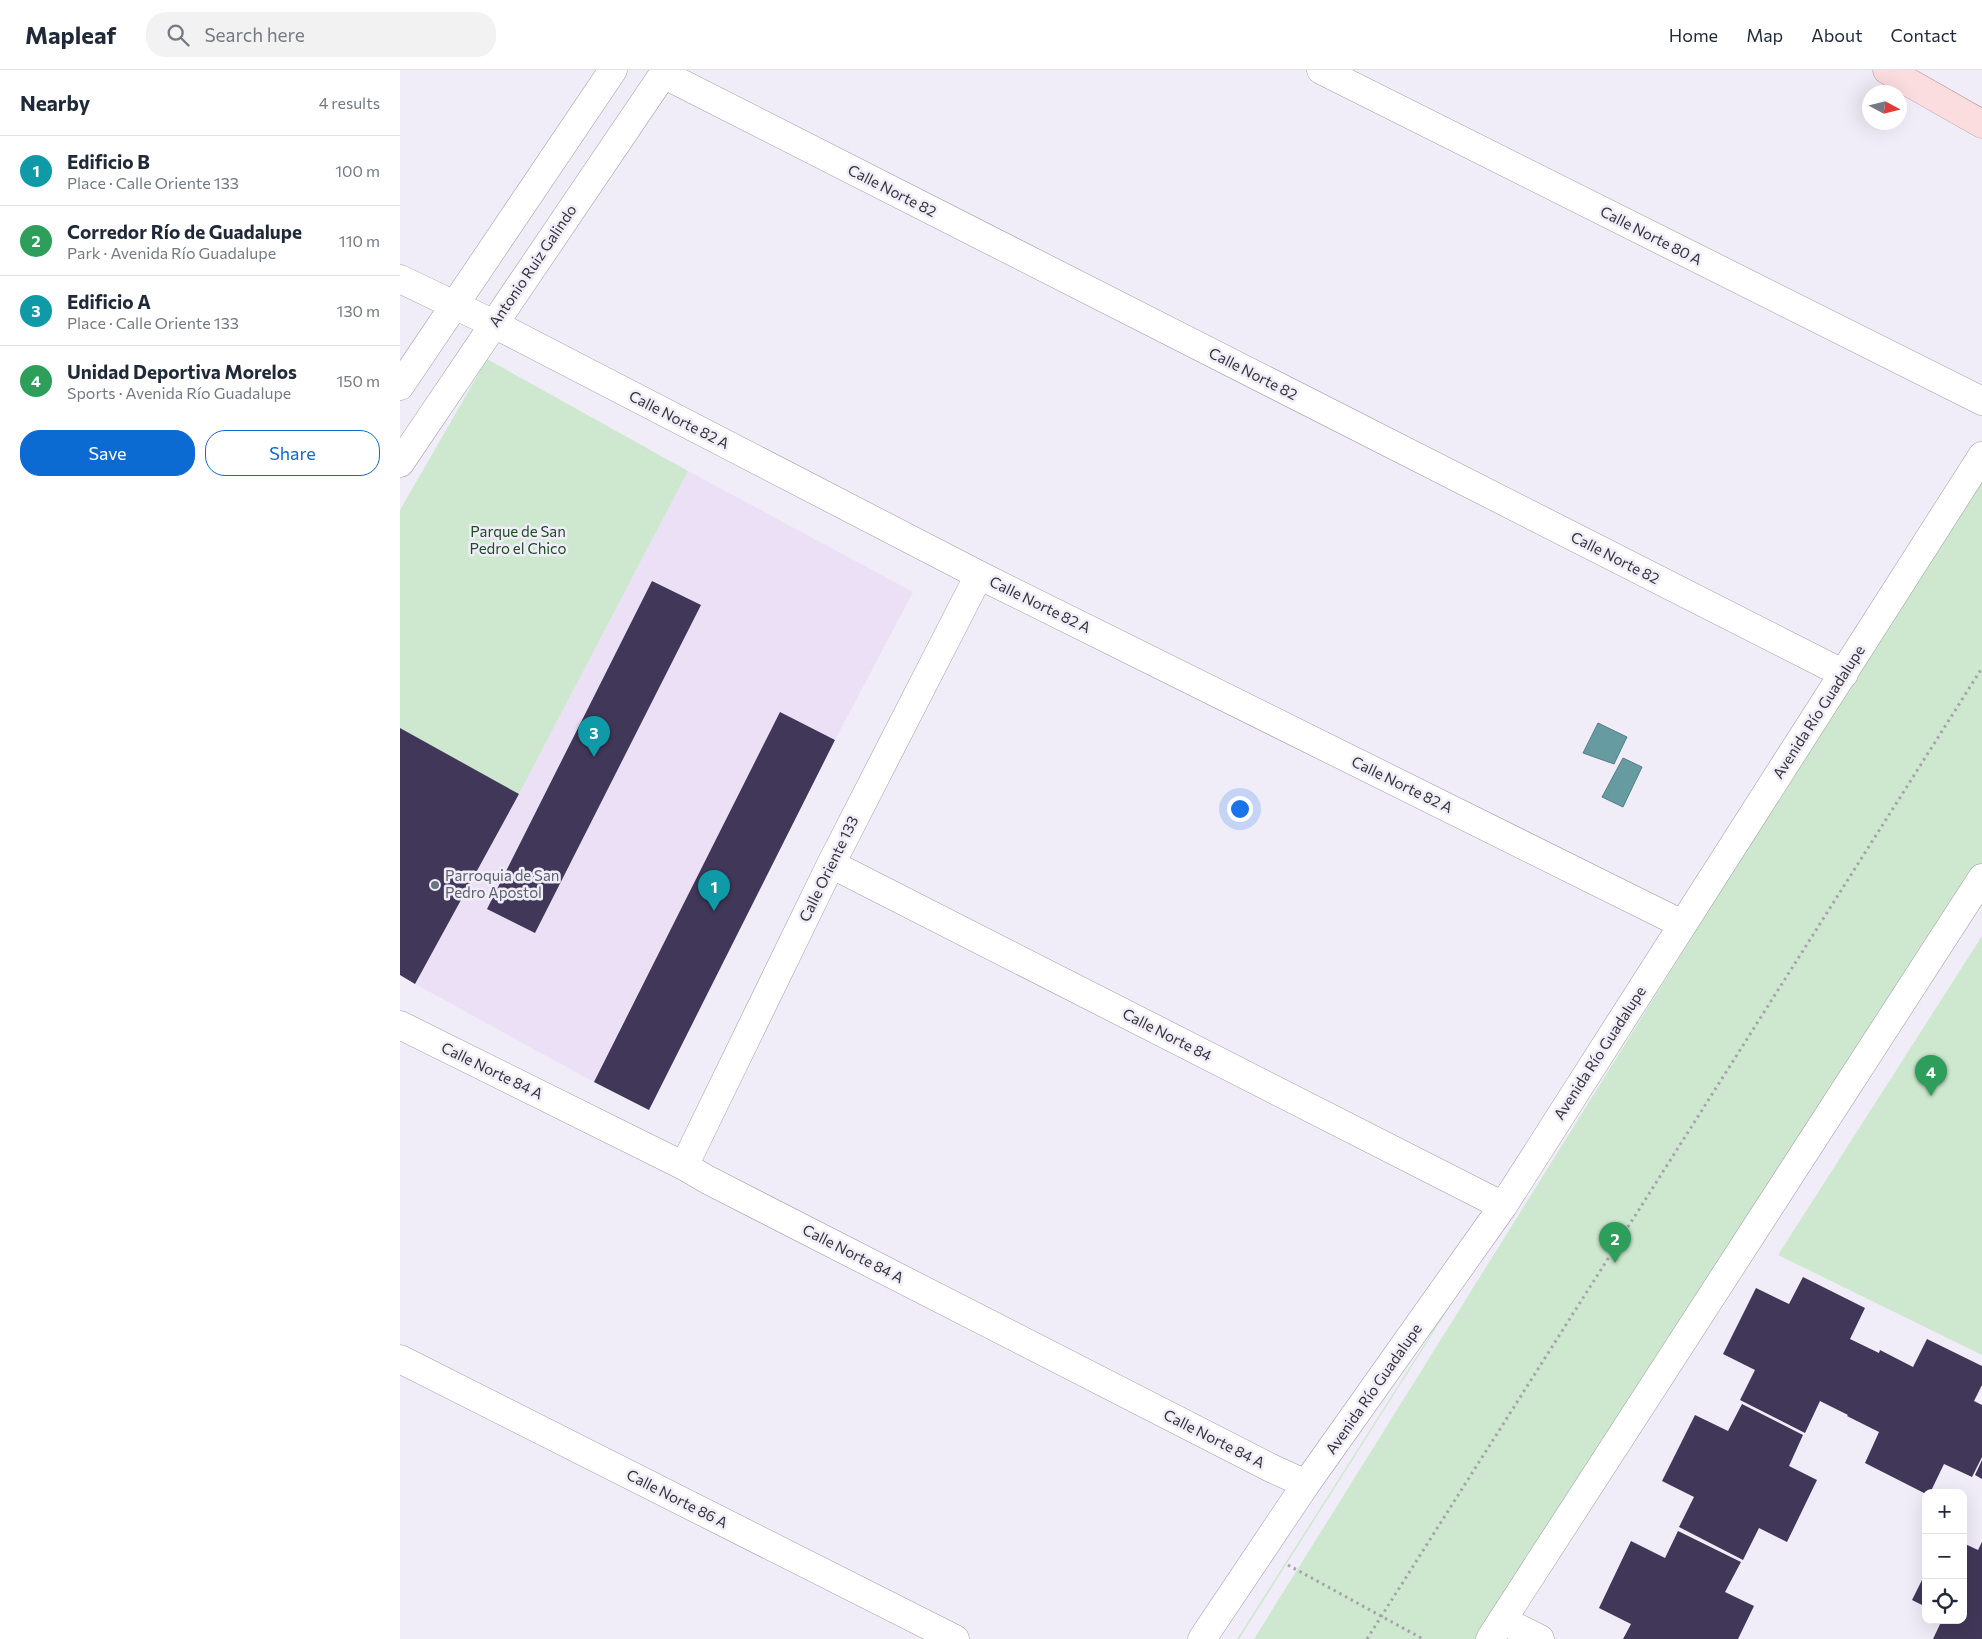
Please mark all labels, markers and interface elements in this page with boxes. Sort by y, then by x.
search box [146,12,496,57]
text: Mapleaf [25,20,116,49]
icon: search [164,21,192,49]
text: Search here [204,23,305,46]
text: Home [1669,24,1718,46]
text: Map [1746,24,1783,46]
text: About [1811,24,1863,46]
text: Contact [1891,24,1957,46]
north arrow [1862,85,1907,130]
text: Nearby [20,90,90,115]
text: 4 results [319,93,380,112]
text: Edificio B [67,150,150,173]
street label: Calle Norte 82 [845,160,940,220]
text: 1 [32,161,40,180]
text: 100 m [335,161,380,180]
text: Place · Calle Oriente 133 [67,173,239,192]
street label: Antonio Ruiz Galindo [485,201,580,330]
street label: Calle Norte 80 A [1598,202,1705,268]
text: Corredor Río de Guadalupe [67,220,302,243]
text: 2 [31,231,41,250]
text: 110 m [339,231,380,250]
text: Park · Avenida Río Guadalupe [67,243,276,262]
text: Edificio A [67,290,151,313]
text: 3 [31,301,41,320]
text: 130 m [337,301,380,320]
text: Place · Calle Oriente 133 [67,313,239,332]
street label: Calle Norte 82 [1206,343,1301,403]
text: Unidad Deportiva Morelos [67,360,297,383]
text: 4 [31,371,41,390]
text: 150 m [337,371,380,390]
text: Sports · Avenida Río Guadalupe [67,383,291,402]
street label: Calle Norte 82 A [626,386,733,452]
button: Save [20,430,195,476]
button: Share [205,430,380,476]
park label: Parque de San Pedro el Chico [470,522,567,557]
street label: Calle Norte 82 [1568,527,1663,587]
street label: Calle Norte 82 A [987,572,1094,636]
street label: Avenida Río Guadalupe [1768,641,1868,782]
pin: 3 [578,716,610,757]
street label: Calle Norte 82 A [1349,752,1456,816]
your location [1227,796,1253,822]
street label: Calle Oriente 133 [795,813,861,924]
place label: Parroquia de San Pedro Apostol [445,866,559,901]
pin: 1 [698,870,730,911]
marker: Parroquia de San Pedro Apostol [429,879,441,891]
street label: Avenida Río Guadalupe [1549,982,1649,1123]
street label: Calle Norte 84 [1120,1004,1215,1064]
street label: Calle Norte 84 A [439,1038,546,1103]
pin: 4 [1915,1055,1947,1096]
street label: Calle Norte 84 A [800,1220,907,1286]
pin: 2 [1599,1222,1631,1263]
street label: Avenida Río Guadalupe [1321,1320,1425,1457]
street label: Calle Norte 84 A [1161,1405,1268,1471]
street label: Calle Norte 86 A [624,1465,731,1531]
map controls [1922,1489,1967,1624]
button: + [1922,1489,1967,1534]
button: − [1922,1534,1967,1579]
button: locate [1922,1579,1967,1624]

